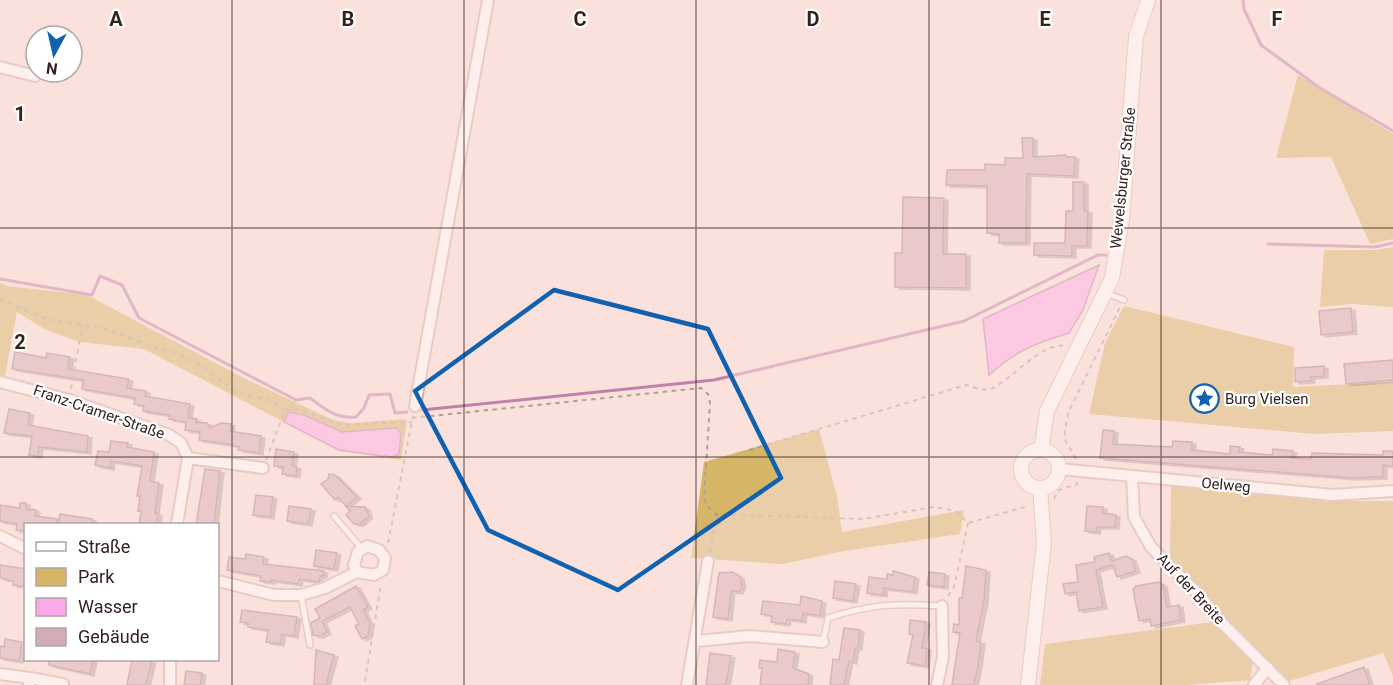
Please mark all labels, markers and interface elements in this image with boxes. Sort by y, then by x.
text: A [109,7,123,31]
text: B [342,7,354,31]
text: C [573,7,587,31]
text: D [807,7,820,31]
text: E [1039,7,1051,31]
text: F [1272,7,1283,31]
north arrow [24,24,84,84]
text: N [45,58,59,79]
text: 1 [14,102,26,126]
street label: Wewelsburger Straße [1107,106,1139,250]
text: 2 [14,330,26,354]
street label: Franz-Cramer-Straße [31,381,167,443]
place icon: Burg Vielsen [1188,383,1220,415]
place label: Burg Vielsen [1225,390,1308,408]
street label: Oelweg [1201,474,1251,496]
legend [24,523,219,661]
text: Straße [78,536,130,557]
street label: Auf der Breite [1153,550,1229,628]
text: Park [78,566,115,587]
text: Wasser [78,596,138,617]
text: Gebäude [78,626,149,647]

